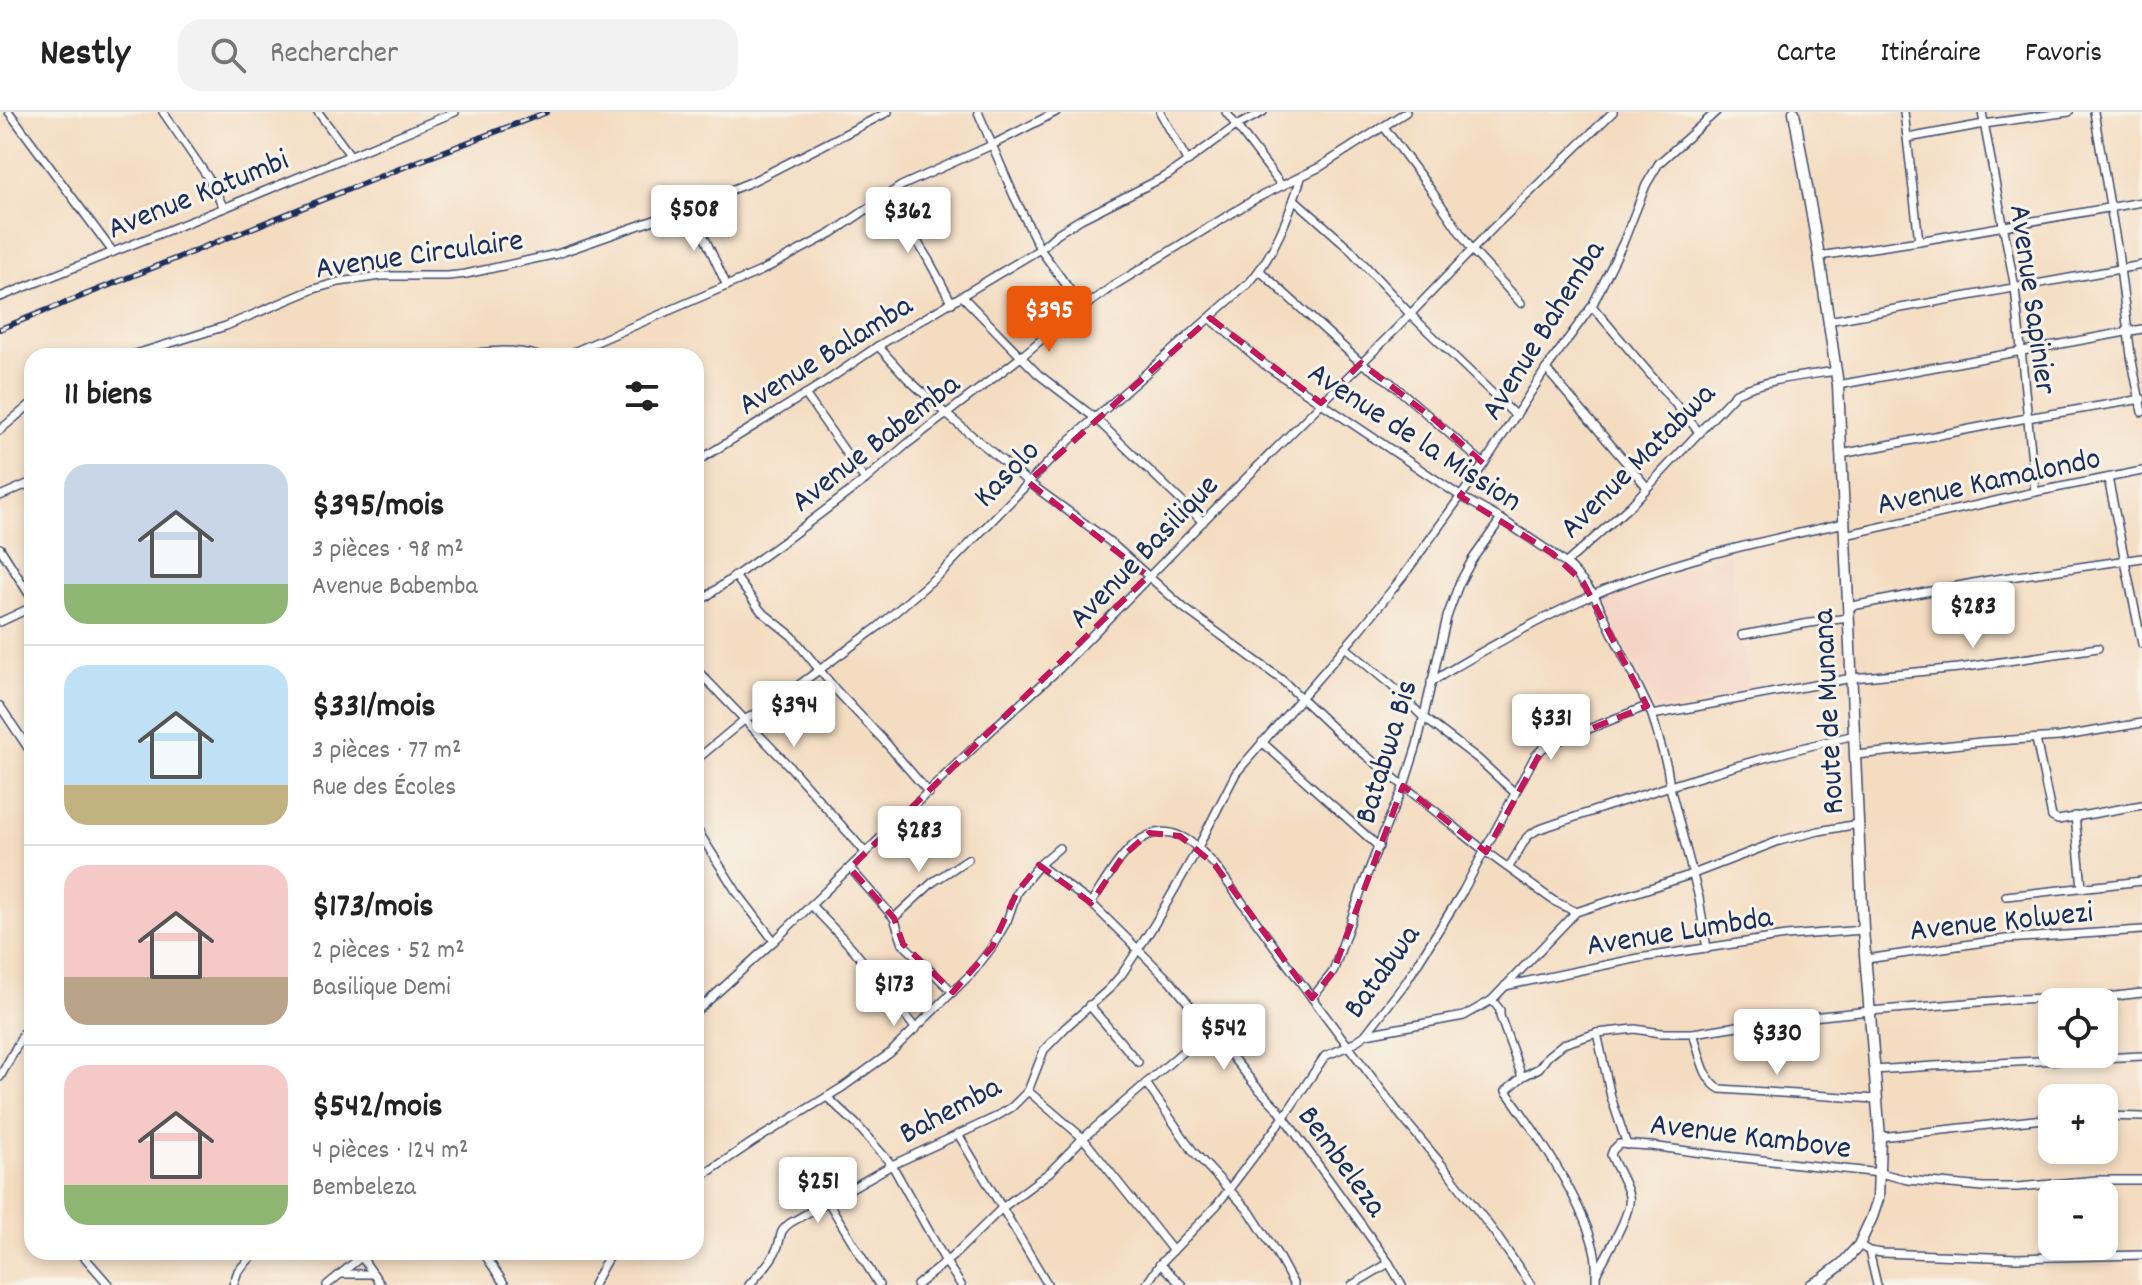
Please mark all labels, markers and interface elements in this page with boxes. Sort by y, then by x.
search box [178,19,738,91]
text: Nestly [40,28,130,83]
icon: search [206,33,250,77]
text: Rechercher [270,34,398,77]
text: Carte [1776,35,1836,75]
text: Itinéraire [1880,35,1981,75]
text: Favoris [2025,35,2102,75]
street label: Avenue Katumbi [101,139,297,254]
pin: $508 [647,185,741,253]
pin: $362 [861,187,955,255]
text: $508 [669,192,719,229]
text: $362 [884,194,932,231]
street label: Avenue Sapinier [1994,202,2066,398]
street label: Avenue Circulaire [313,220,527,294]
street label: Avenue Bahemba [1472,232,1619,431]
street label: Avenue Balamba [730,285,924,429]
pin: $395 [1002,286,1096,354]
text: $395 [1025,293,1073,330]
street label: Avenue de la Mission [1297,352,1530,526]
street label: Avenue Babemba [783,363,972,526]
text: 11 biens [64,372,153,421]
street label: Avenue Matabwa [1551,373,1729,551]
icon: filters [620,374,664,418]
street label: Kasolo [964,431,1053,520]
street label: Avenue Kamalondo [1873,438,2105,530]
street label: Avenue Basilique [1060,466,1232,641]
text: $395/mois [312,483,444,532]
icon: home [128,496,224,592]
text: 3 pièces · 98 m² [312,532,464,569]
text: Avenue Babemba [312,569,478,606]
pin: $283 [1926,582,2020,650]
text: $283 [1950,589,1996,626]
street label: Route de Munana [1803,607,1859,815]
street label: Batabwa Bis [1345,675,1432,830]
pin: $394 [747,681,841,749]
text: $331/mois [312,684,436,733]
text: $394 [770,688,818,725]
pin: $331 [1504,694,1598,762]
icon: home [128,697,224,793]
text: $331 [1530,701,1572,738]
text: 3 pièces · 77 m² [312,733,461,770]
text: Rue des Écoles [312,770,456,807]
pin: $283 [872,806,966,874]
text: $283 [896,813,942,850]
text: $173/mois [312,884,434,933]
street label: Avenue Kolwezi [1908,891,2096,956]
street label: Avenue Lumbda [1584,896,1777,971]
icon: home [128,897,224,993]
street label: Batabwa [1334,916,1435,1030]
text: 2 pièces · 52 m² [312,933,465,970]
pin: $173 [847,960,941,1028]
text: $173 [874,967,914,1004]
text: Basilique Demi [312,970,451,1007]
map controls [2038,988,2118,1260]
button: locate [2038,988,2118,1068]
pin: $542 [1177,1004,1271,1072]
pin: $330 [1730,1009,1824,1077]
text: $542 [1200,1011,1248,1048]
text: $330 [1752,1016,1802,1053]
street label: Bahemba [892,1066,1011,1158]
text: $542/mois [312,1084,443,1133]
button: + [2038,1084,2118,1164]
icon: home [128,1097,224,1193]
street label: Bembeleza [1284,1098,1397,1229]
street label: Avenue Kambove [1647,1104,1854,1174]
text: 4 pièces · 124 m² [312,1133,469,1170]
pin: $251 [771,1157,865,1225]
text: $251 [797,1164,839,1201]
text: Bembeleza [312,1170,416,1207]
button: − [2038,1180,2118,1260]

